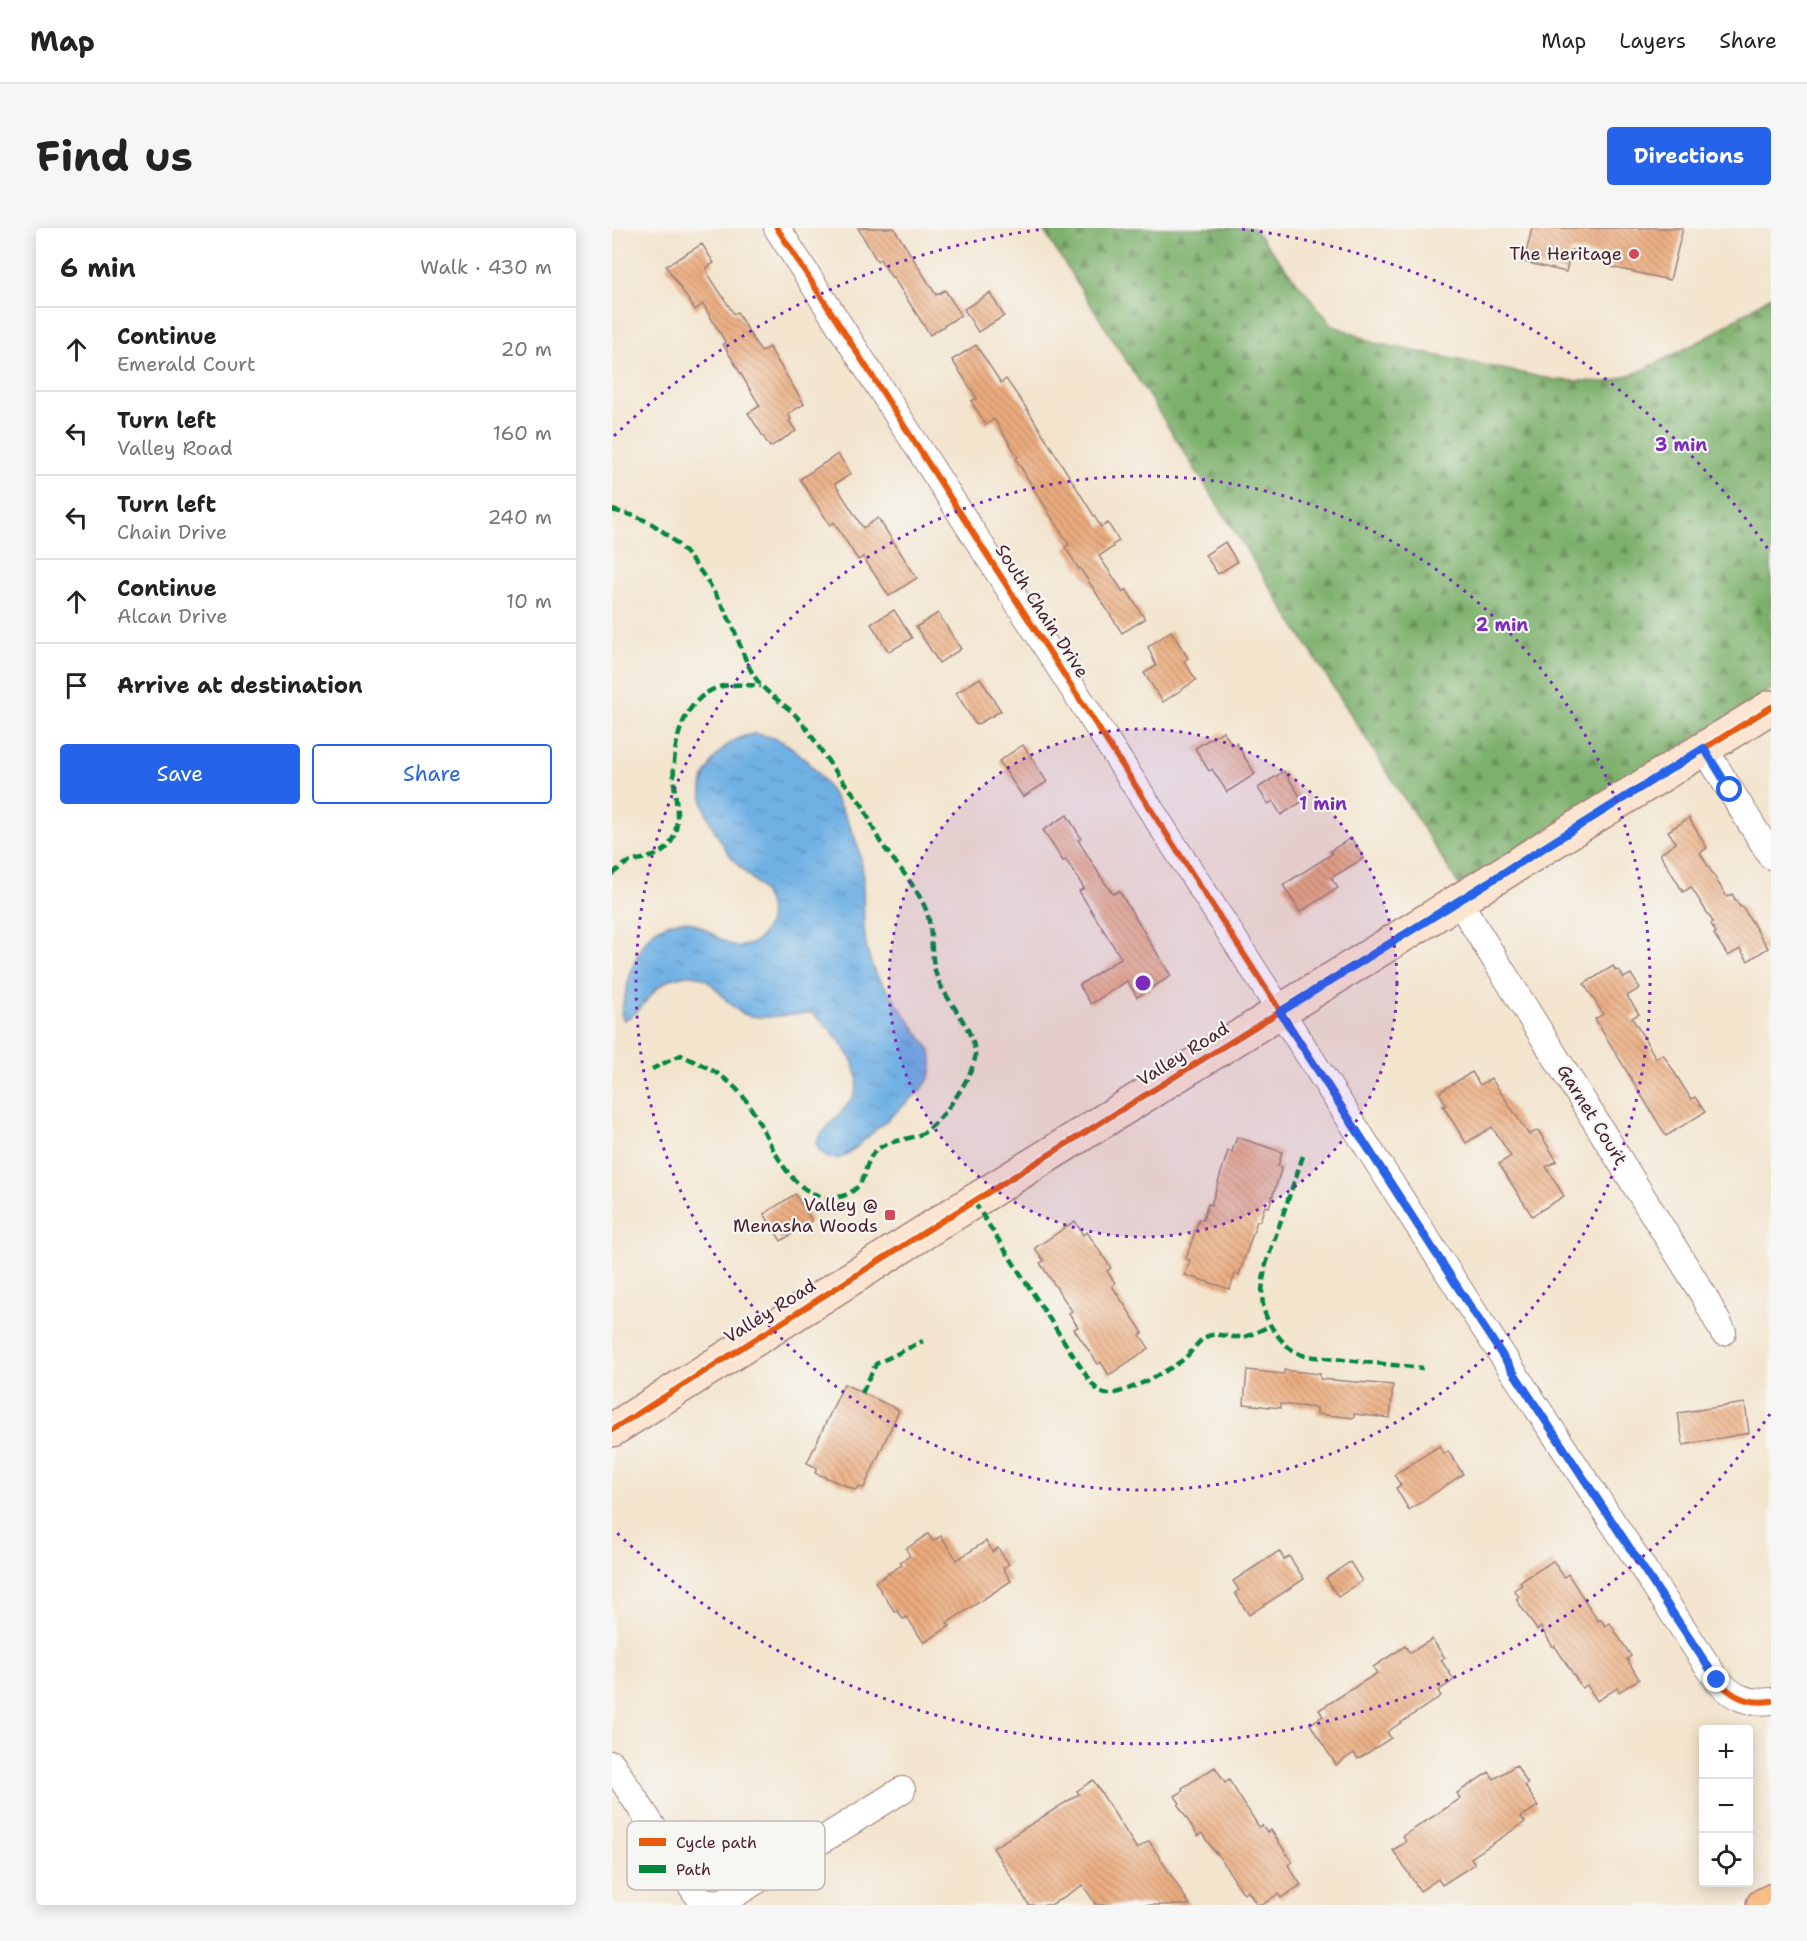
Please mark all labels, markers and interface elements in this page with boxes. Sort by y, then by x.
text: Map [30,22,95,60]
text: Map [1541,27,1586,55]
text: Layers [1619,27,1686,55]
text: Share [1719,27,1777,55]
button: Directions [1607,127,1771,185]
text: Find us [36,128,193,184]
place label: The Heritage [1509,242,1622,266]
marker: The Heritage [1627,247,1641,261]
text: 6 min [60,250,136,285]
text: Walk · 430 m [420,254,552,280]
text: Continue [117,322,217,351]
icon: ahead [60,333,93,366]
text: 20 m [501,336,552,362]
text: Emerald Court [117,351,256,377]
text: Turn left [117,406,216,435]
icon: left [60,417,93,450]
text: 160 m [493,420,552,446]
text: 3 min [1655,433,1707,457]
text: Valley Road [117,435,233,461]
text: Turn left [117,490,216,519]
icon: left [60,501,93,534]
text: 240 m [487,504,552,530]
text: Chain Drive [117,519,227,545]
street label: South Chain Drive [990,539,1094,683]
text: Continue [117,574,217,603]
icon: ahead [60,585,93,618]
text: 10 m [506,588,552,614]
text: Alcan Drive [117,603,228,629]
text: 2 min [1476,613,1528,637]
icon: arrive [60,669,93,702]
text: Arrive at destination [117,671,363,700]
button: Save [60,744,300,804]
button: Share [312,744,552,804]
route start [1716,776,1742,802]
text: 1 min [1299,792,1347,816]
centre of rings [1133,973,1153,993]
street label: Valley Road [1133,1016,1233,1092]
street label: Garnet Court [1551,1060,1633,1170]
place label: Valley @ Menasha Woods [733,1193,878,1238]
marker: Valley @ Menasha Woods [883,1208,897,1222]
street label: Valley Road [720,1273,820,1349]
route end [1703,1666,1729,1692]
map controls [1699,1725,1753,1887]
button: + [1699,1725,1753,1779]
button: − [1699,1779,1753,1833]
legend [627,1821,825,1890]
text: Cycle path [676,1832,757,1853]
button: locate [1699,1833,1753,1887]
text: Path [676,1859,711,1880]

